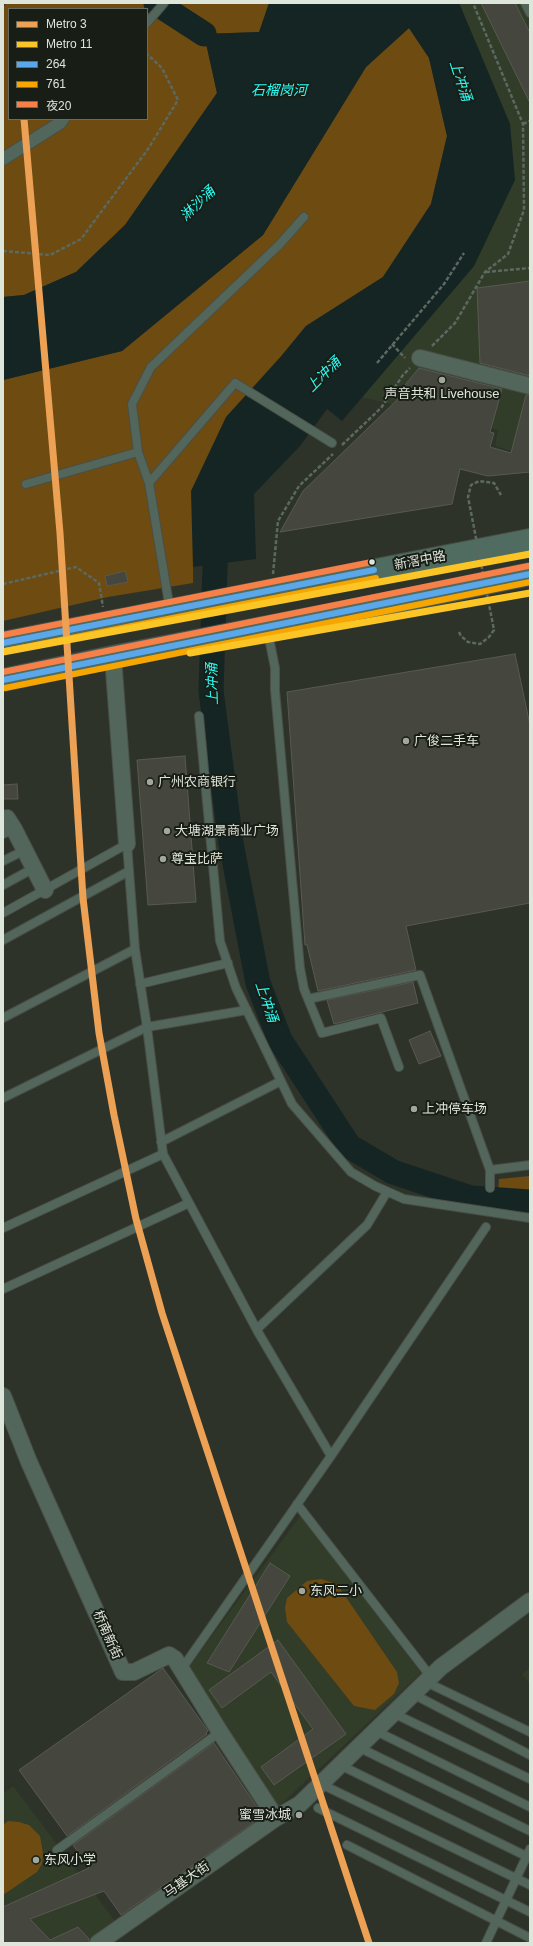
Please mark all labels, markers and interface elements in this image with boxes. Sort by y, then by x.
legend [8,8,148,120]
text: Metro 3 [46,17,87,31]
text: Metro 11 [46,37,92,51]
text: 264 [46,57,66,71]
water label: 上冲涌 [446,58,474,104]
text: 761 [46,77,66,91]
water label: 石榴岗河 [251,83,307,99]
text: 夜20 [46,99,71,113]
water label: 淋沙涌 [177,183,219,225]
water label: 上冲涌 [303,354,345,396]
marker: 声音共和 Livehouse [437,375,447,385]
place label: 声音共和 Livehouse [385,386,499,402]
street label: 新滘中路 [393,548,447,574]
unlabelled marker [367,557,377,567]
water label: 上冲涌 [204,663,222,705]
place label: 广俊二手车 [414,733,479,749]
marker: 广俊二手车 [401,736,411,746]
place label: 广州农商银行 [158,774,236,790]
marker: 广州农商银行 [145,777,155,787]
place label: 大塘湖景商业广场 [175,823,279,839]
marker: 大塘湖景商业广场 [162,826,172,836]
place label: 尊宝比萨 [171,851,223,867]
marker: 尊宝比萨 [158,854,168,864]
water label: 上冲涌 [251,979,281,1025]
place label: 上冲停车场 [422,1101,487,1117]
marker: 上冲停车场 [409,1104,419,1114]
place label: 东风二小 [310,1583,362,1599]
marker: 东风二小 [297,1586,307,1596]
street label: 桥南新街 [89,1608,125,1662]
place label: 蜜雪冰城 [239,1807,291,1823]
marker: 蜜雪冰城 [294,1810,304,1820]
place label: 东风小学 [44,1852,96,1868]
marker: 东风小学 [31,1855,41,1865]
street label: 马基大街 [161,1859,213,1901]

